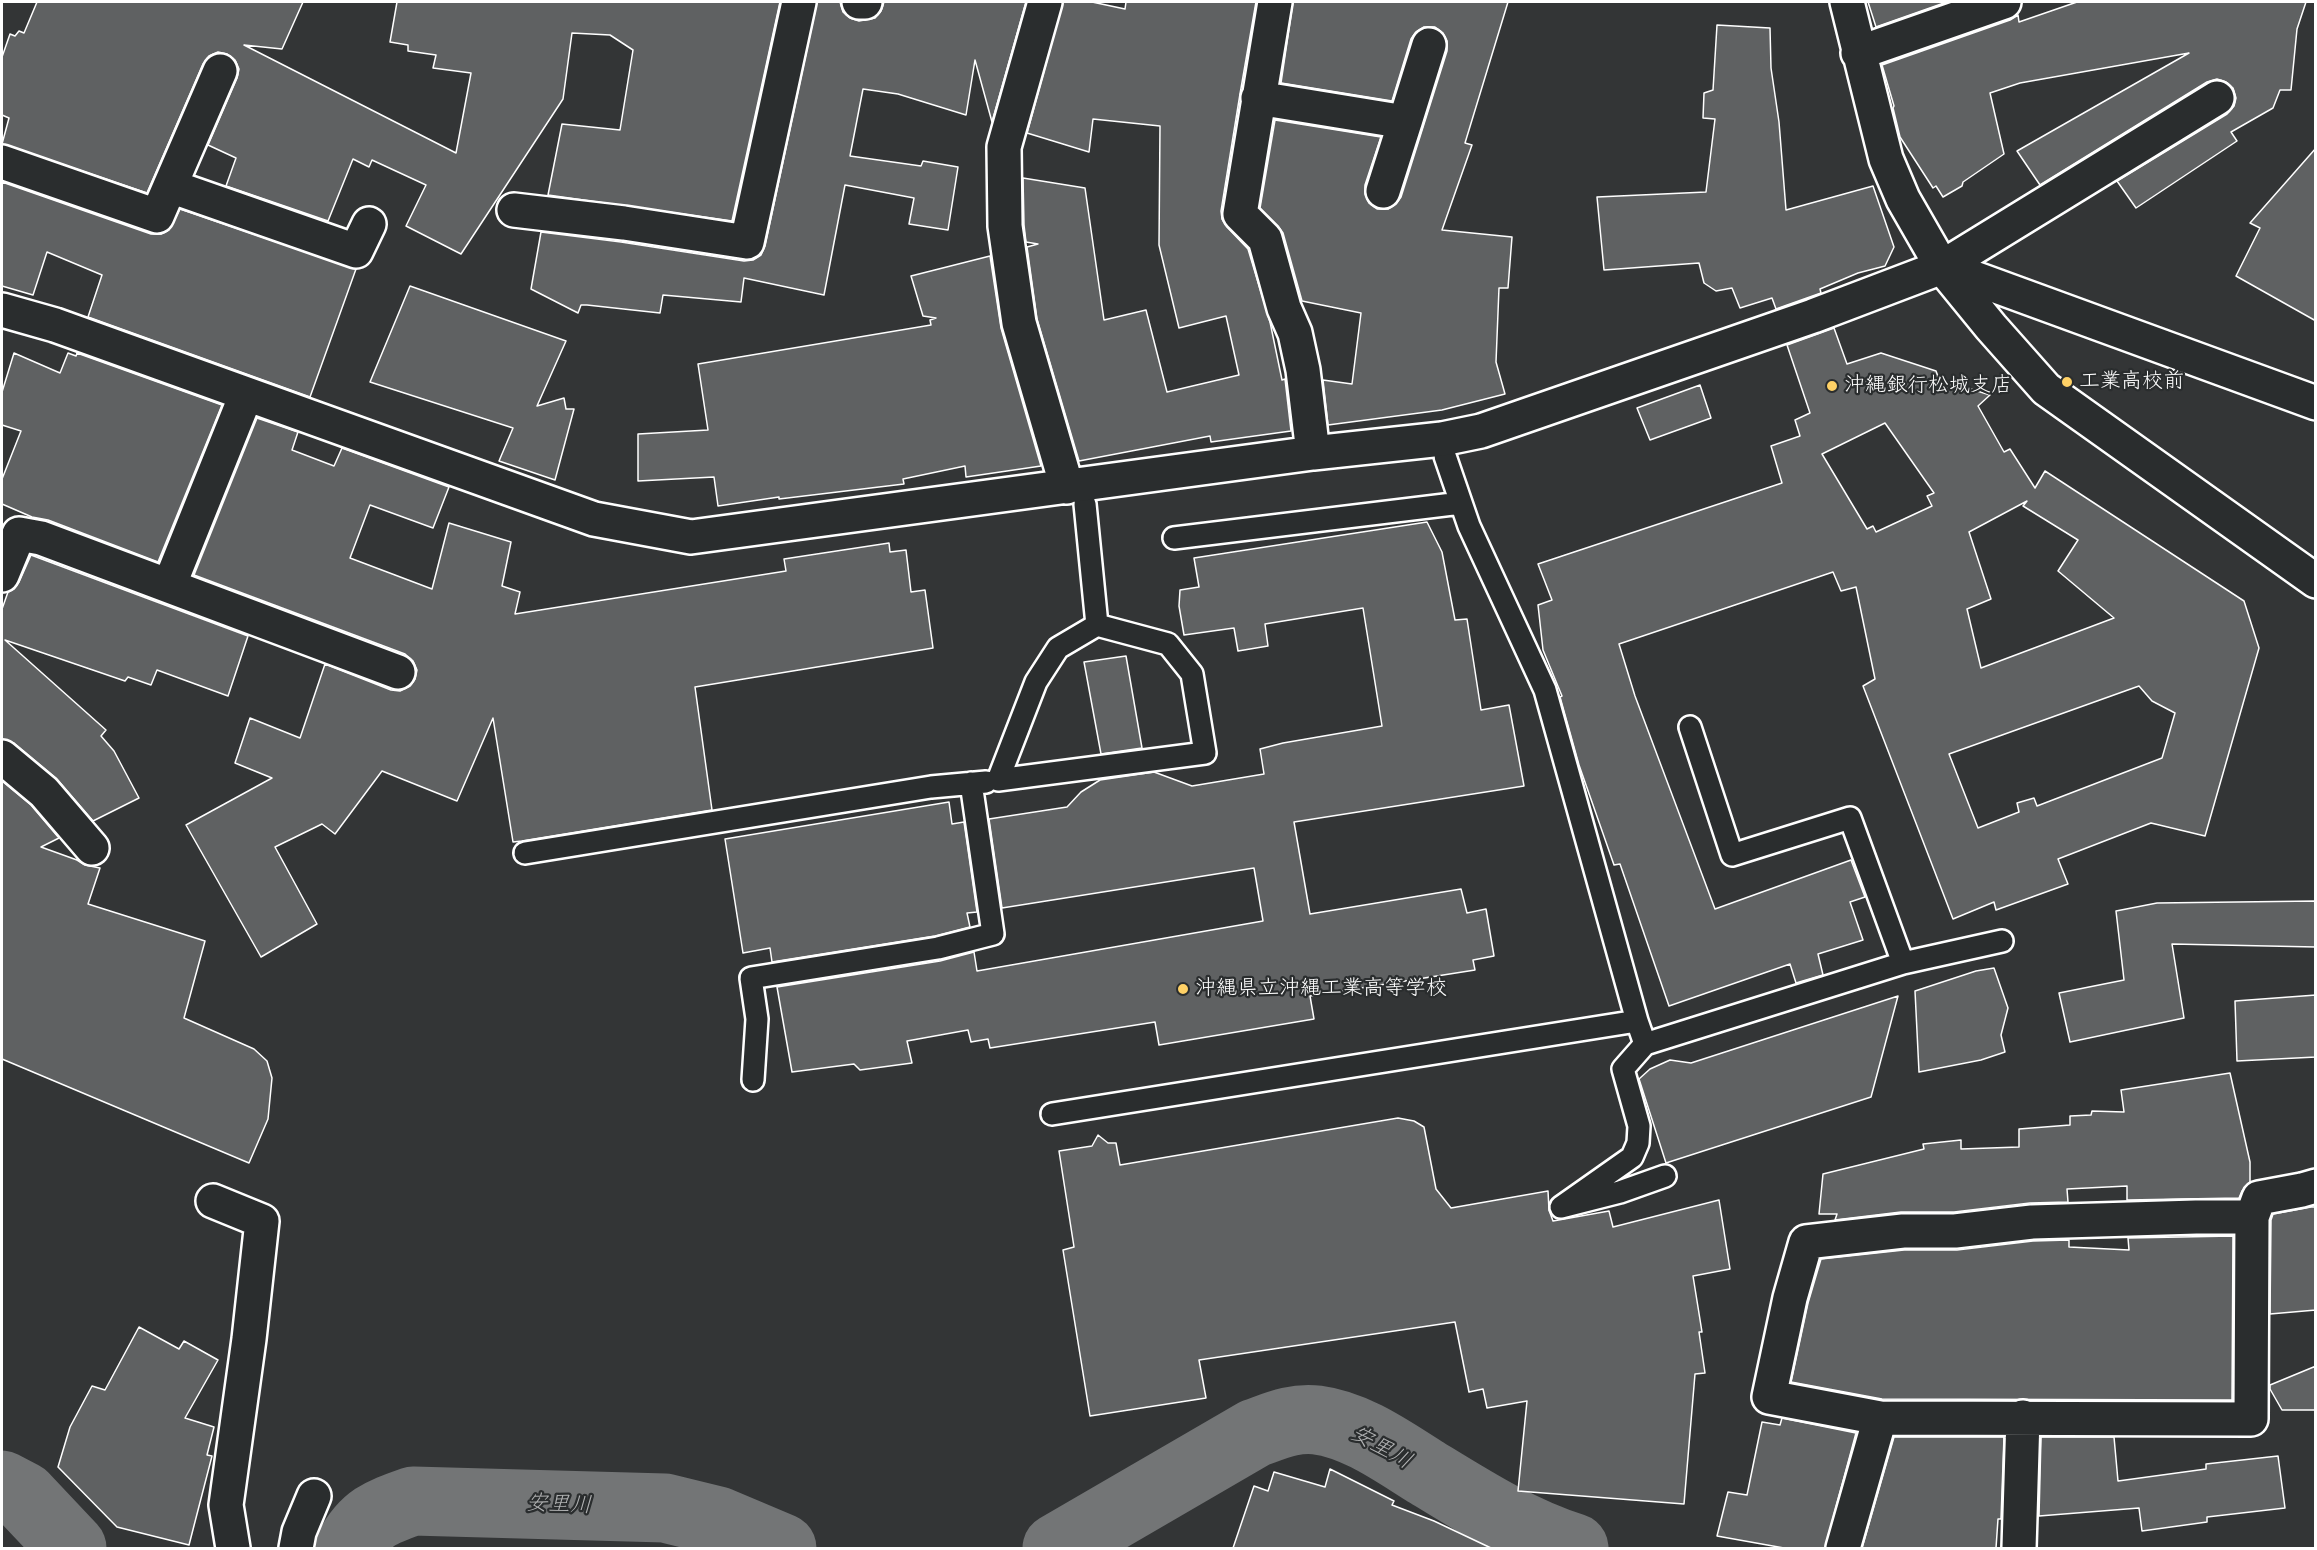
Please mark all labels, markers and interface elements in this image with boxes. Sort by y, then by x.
place label: 工業高校前 [2079,369,2184,395]
place label: 沖縄銀行松城支店 [1844,373,2012,399]
marker: 工業高校前 [2060,375,2074,389]
marker: 沖縄銀行松城支店 [1825,379,1839,393]
place label: 沖縄県立沖縄工業高等学校 [1195,976,1447,1002]
marker: 沖縄県立沖縄工業高等学校 [1176,982,1190,996]
water label: 安里川 [1346,1420,1416,1476]
water label: 安里川 [526,1491,592,1519]

